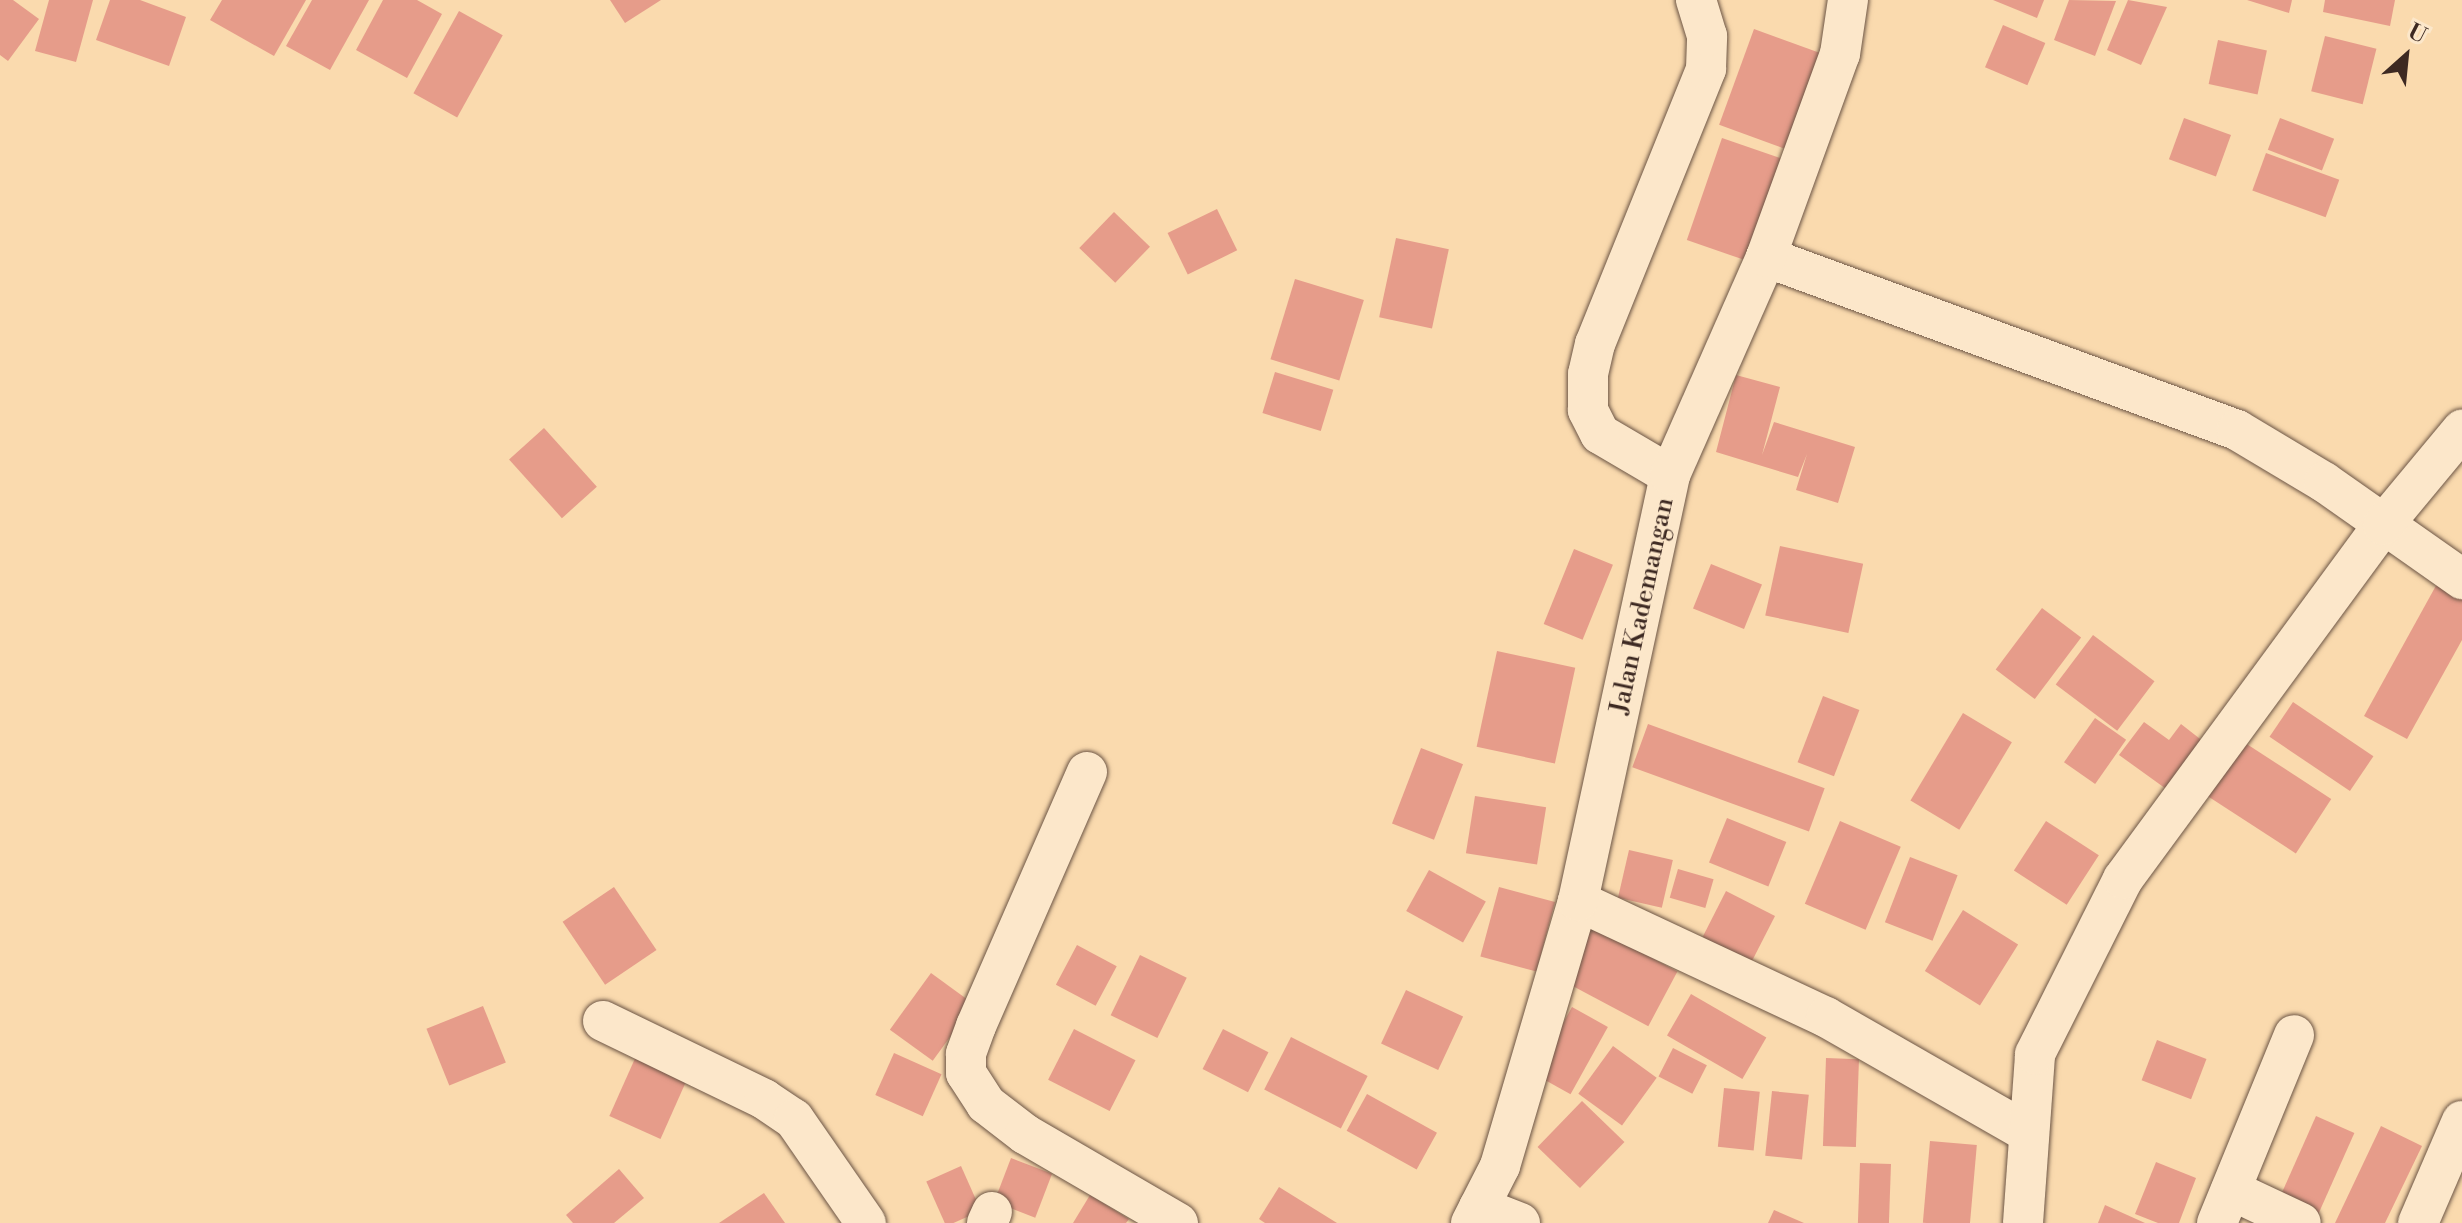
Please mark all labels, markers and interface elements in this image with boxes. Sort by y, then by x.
north arrow [2366,16,2446,96]
text: U [2403,18,2431,50]
street label: Jalan Kademangan [1605,495,1681,717]

